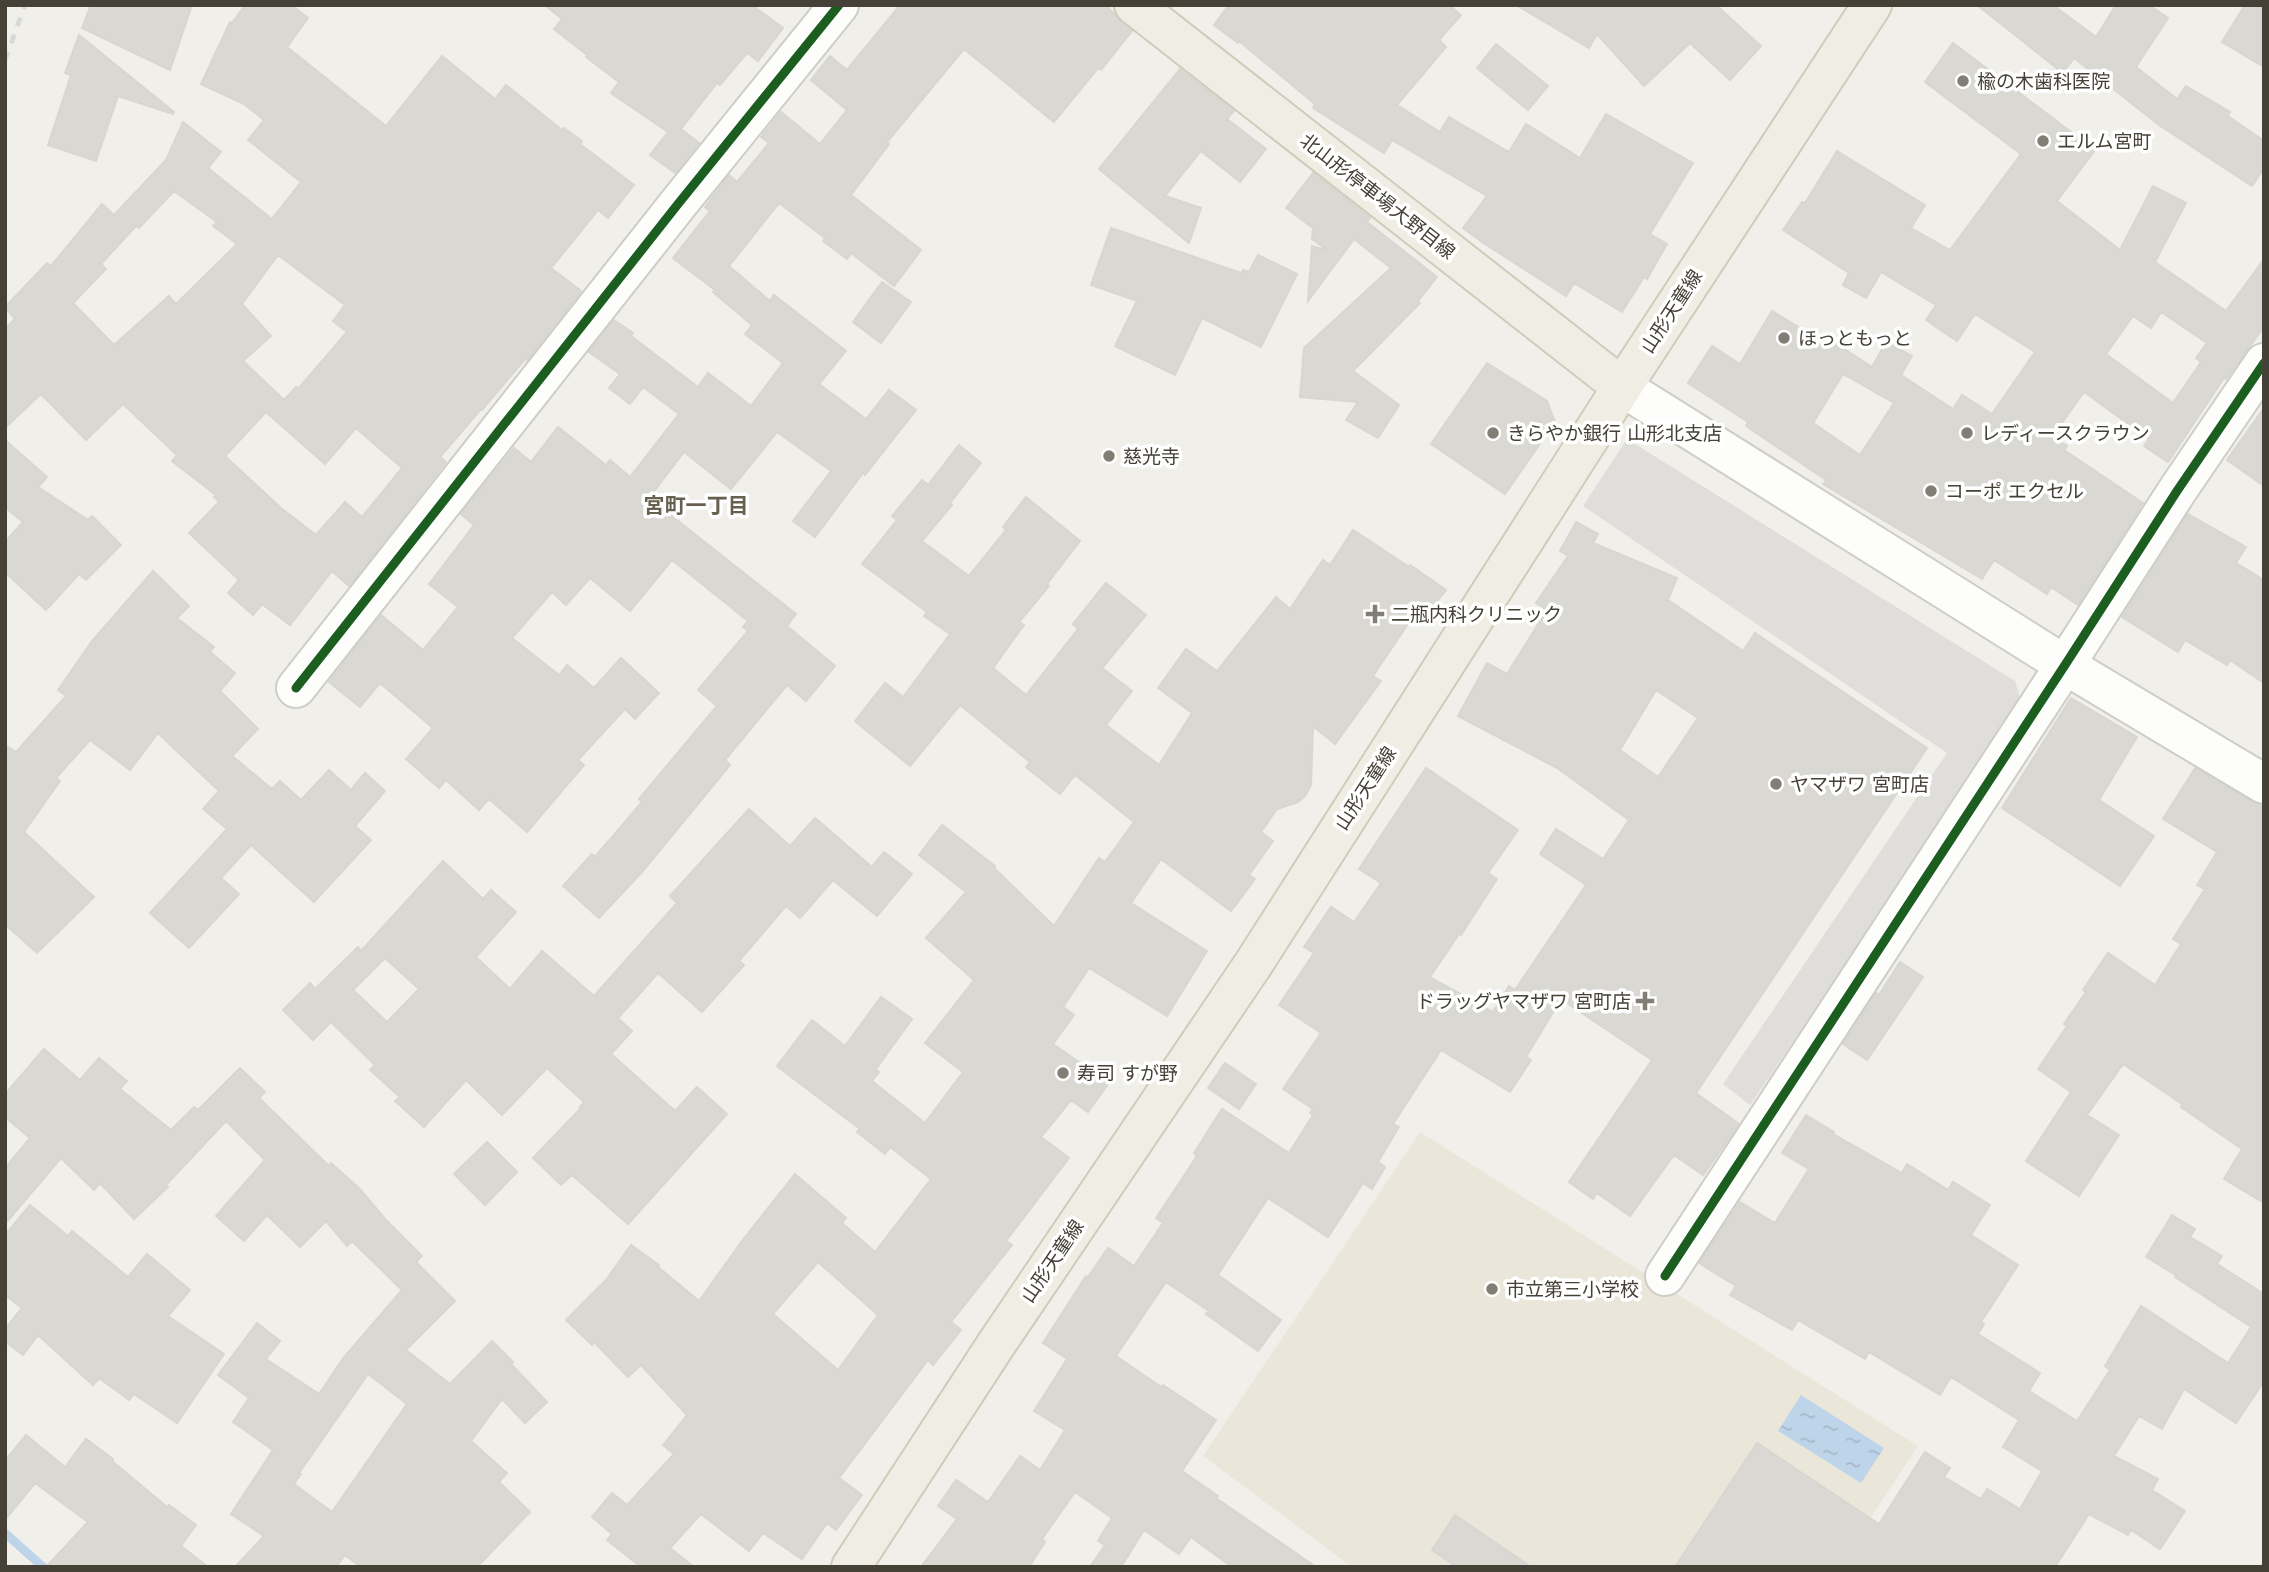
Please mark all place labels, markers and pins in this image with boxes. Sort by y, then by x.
place label: 楡の木歯科医院 [1977,70,2110,92]
marker: 楡の木歯科医院 [1955,73,1971,89]
place label: エルム宮町 [2057,130,2152,152]
marker: エルム宮町 [2035,133,2051,149]
place label: ほっともっと [1798,327,1912,349]
marker: ほっともっと [1776,330,1792,346]
place label: きらやか銀行 山形北支店 [1507,422,1722,444]
place label: レディースクラウン [1981,422,2150,444]
marker: きらやか銀行 山形北支店 [1485,425,1501,441]
marker: レディースクラウン [1959,425,1975,441]
place label: 慈光寺 [1123,445,1180,467]
marker: 慈光寺 [1101,448,1117,464]
place label: コーポ エクセル [1945,480,2084,502]
marker: コーポ エクセル [1923,483,1939,499]
place label: 二瓶内科クリニック [1391,603,1562,625]
marker: 二瓶内科クリニック [1365,604,1385,624]
place label: ヤマザワ 宮町店 [1790,773,1929,795]
marker: ヤマザワ 宮町店 [1768,776,1784,792]
place label: ドラッグヤマザワ 宮町店 [1416,990,1631,1012]
marker: ドラッグヤマザワ 宮町店 [1637,993,1653,1009]
place label: 寿司 すが野 [1077,1062,1178,1084]
marker: 寿司 すが野 [1055,1065,1071,1081]
place label: 市立第三小学校 [1506,1278,1639,1300]
marker: 市立第三小学校 [1484,1281,1500,1297]

